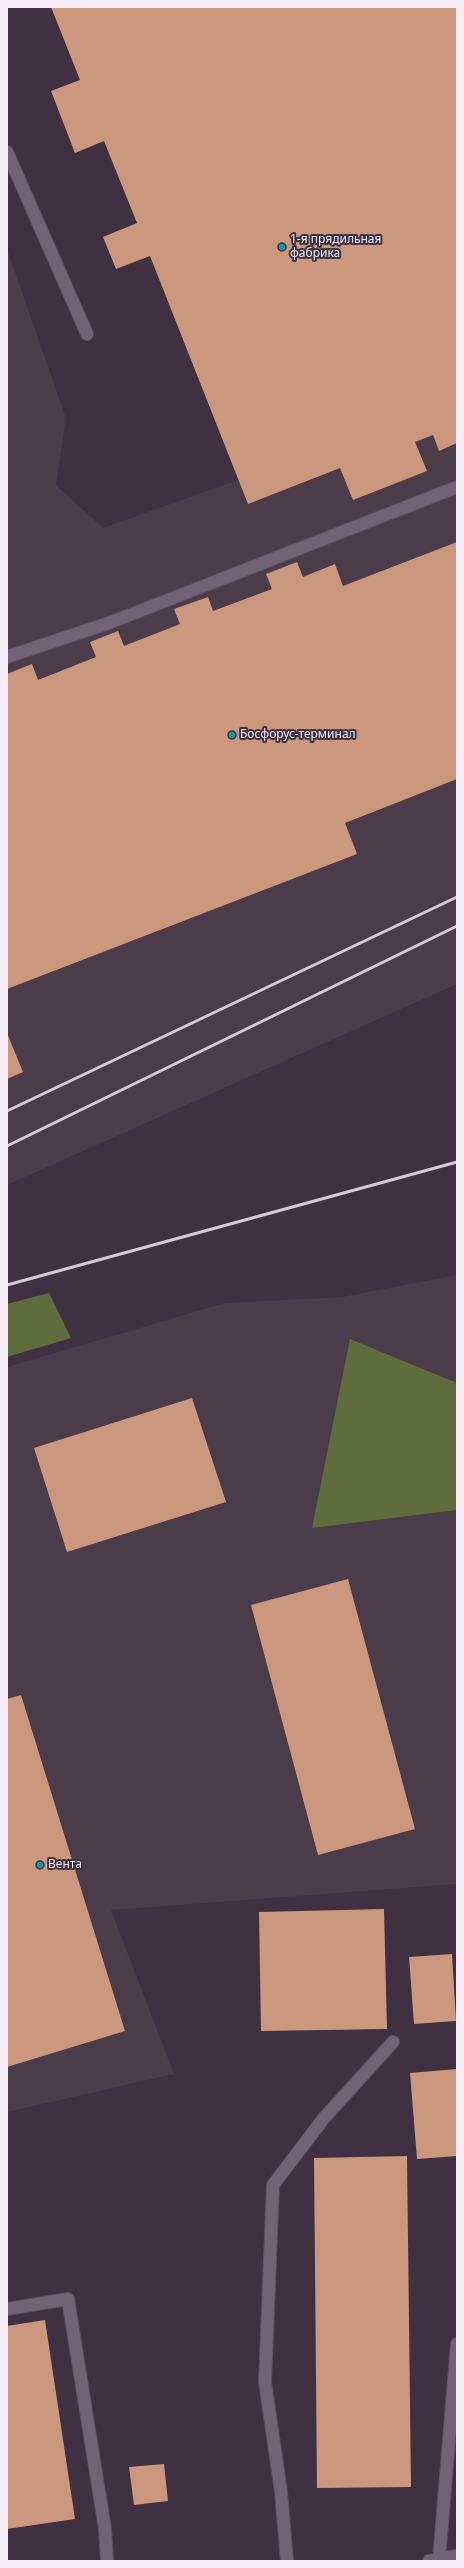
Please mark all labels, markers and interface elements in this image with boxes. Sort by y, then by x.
place label: 1-я прядильная фабрика [290,233,381,261]
marker: 1-я прядильная фабрика [277,242,287,252]
place label: Босфорус-терминал [240,728,356,742]
marker: Босфорус-терминал [227,730,237,740]
place label: Вента [48,1858,82,1872]
marker: Вента [35,1860,45,1870]

